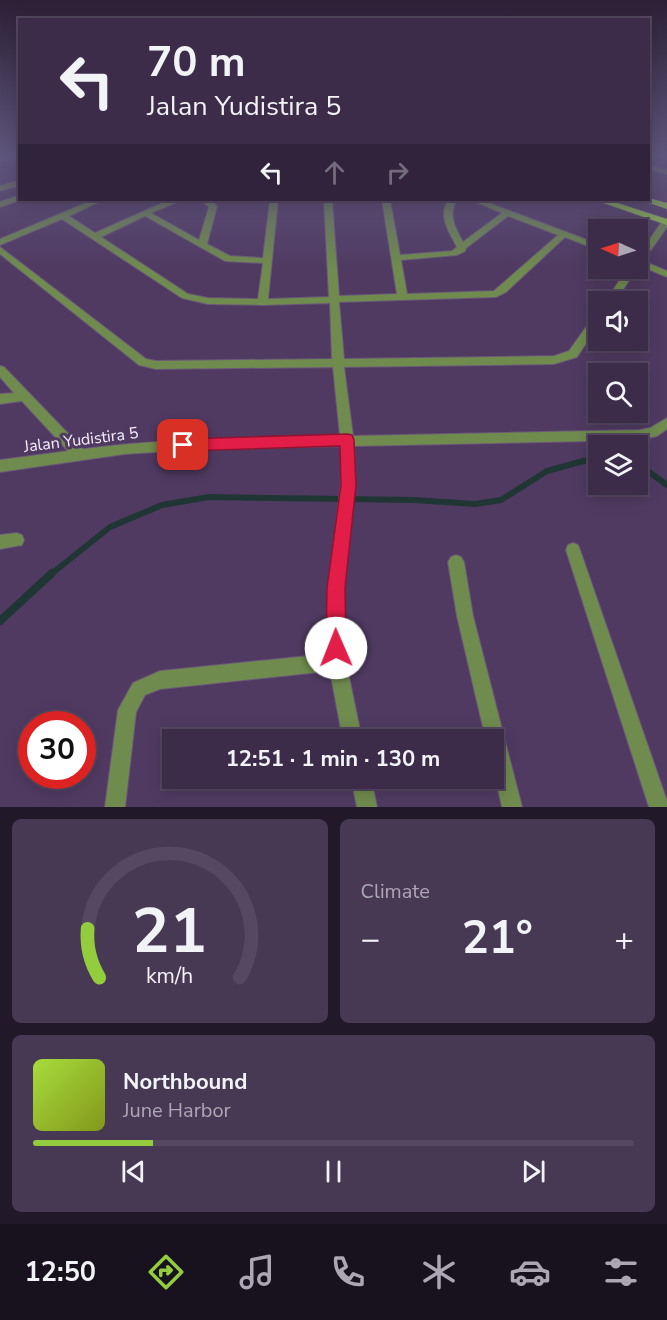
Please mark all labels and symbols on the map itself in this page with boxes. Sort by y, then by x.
north arrow [588,219,648,279]
pin [157,419,208,470]
street label: Jalan Yudistira 5 [22,422,140,458]
position arrow [304,616,368,680]
speed limit sign: 30 [18,711,96,789]

